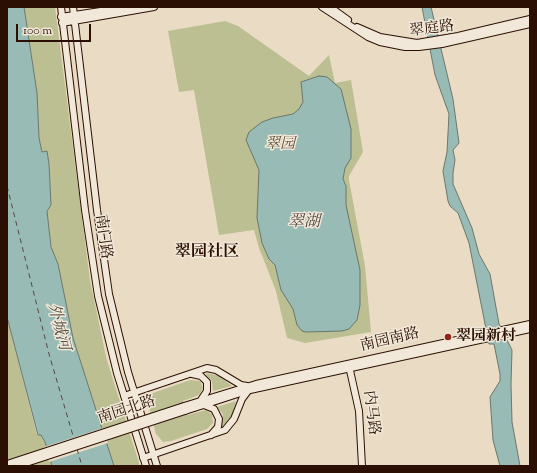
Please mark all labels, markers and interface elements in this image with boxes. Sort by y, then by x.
scale bar [18,16,93,42]
street label: 翠庭路 [409,18,455,42]
text: 100 m [23,22,52,40]
park label: 翠园 [265,136,295,154]
street label: 南门路 [90,213,114,261]
water label: 翠湖 [288,213,320,233]
district label: 翠园社区 [175,243,239,263]
water label: 外城河 [42,301,72,353]
street label: 南园南路 [359,325,421,357]
place label: 翠园新村 [456,328,516,346]
marker: 翠园新村 [443,332,453,342]
street label: 内马路 [358,390,382,436]
street label: 南园北路 [96,393,158,429]

